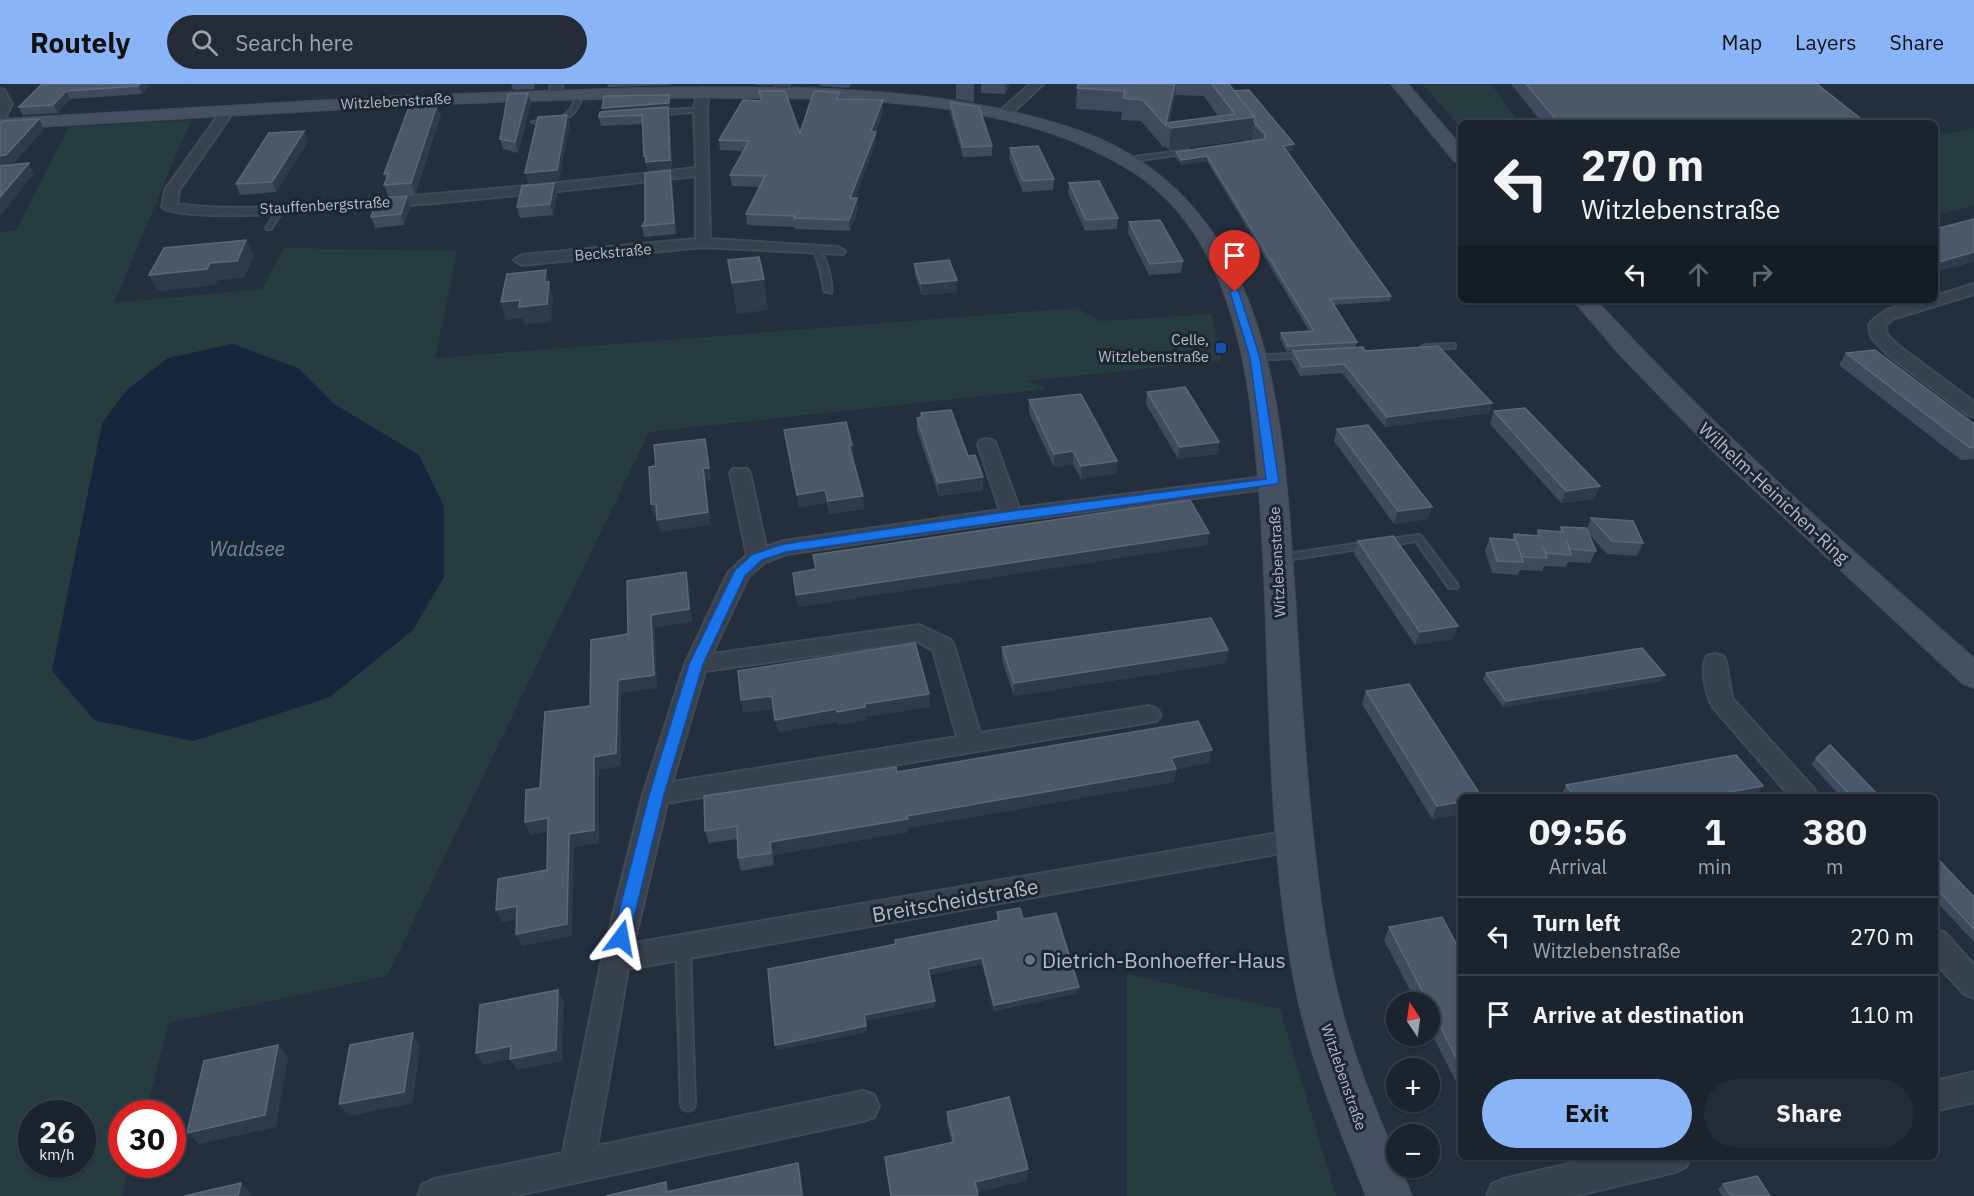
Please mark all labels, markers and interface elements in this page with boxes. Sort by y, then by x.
search box [167,15,587,69]
text: Routely [30,24,131,61]
icon: search [188,26,221,59]
text: Search here [236,28,354,57]
text: Map [1722,28,1762,56]
text: Layers [1795,28,1857,56]
text: Share [1890,28,1944,56]
street label: Witzlebenstraße [340,89,452,113]
text: 270 m [1581,138,1704,193]
icon: left [1482,144,1560,222]
text: Witzlebenstraße [1581,191,1781,226]
street label: Stauffenbergstraße [259,192,391,218]
pin [1209,230,1260,292]
street label: Beckstraße [574,239,652,265]
icon: arrive [1218,239,1251,272]
icon: left [1619,258,1652,291]
icon: ahead [1682,258,1715,291]
icon: right [1745,258,1778,291]
place label: Celle, Witzlebenstraße [1098,330,1209,366]
marker: Celle, Witzlebenstraße [1214,341,1228,355]
street label: Wilhelm-Heinichen-Ring [1694,417,1854,569]
street label: Witzlebenstraße [1265,506,1289,618]
water label: Waldsee [209,535,285,562]
text: 09:56 [1529,808,1627,855]
text: 1 [1704,808,1726,855]
text: 380 [1802,808,1867,855]
text: Arrival [1549,853,1607,880]
text: min [1698,853,1732,880]
text: m [1826,853,1844,880]
street label: Breitscheidstraße [870,872,1040,928]
position arrow [589,906,653,970]
text: Turn left [1533,908,1621,937]
icon: left [1482,920,1515,953]
text: 270 m [1850,922,1914,951]
text: Witzlebenstraße [1533,937,1681,964]
place label: Dietrich-Bonhoeffer-Haus [1042,946,1286,974]
marker: Dietrich-Bonhoeffer-Haus [1023,953,1037,967]
north arrow [1386,992,1440,1046]
map controls [1386,992,1440,1178]
icon: arrive [1482,998,1515,1031]
text: Arrive at destination [1533,1000,1744,1029]
text: 110 m [1850,1000,1914,1029]
street label: Witzlebenstraße [1317,1021,1371,1133]
button: + [1386,1058,1440,1112]
button: Exit [1482,1079,1692,1148]
button: Share [1704,1079,1914,1148]
speed limit sign: 30 [108,1100,186,1178]
text: 26 [39,1112,75,1151]
button: − [1386,1124,1440,1178]
text: km/h [39,1145,75,1164]

